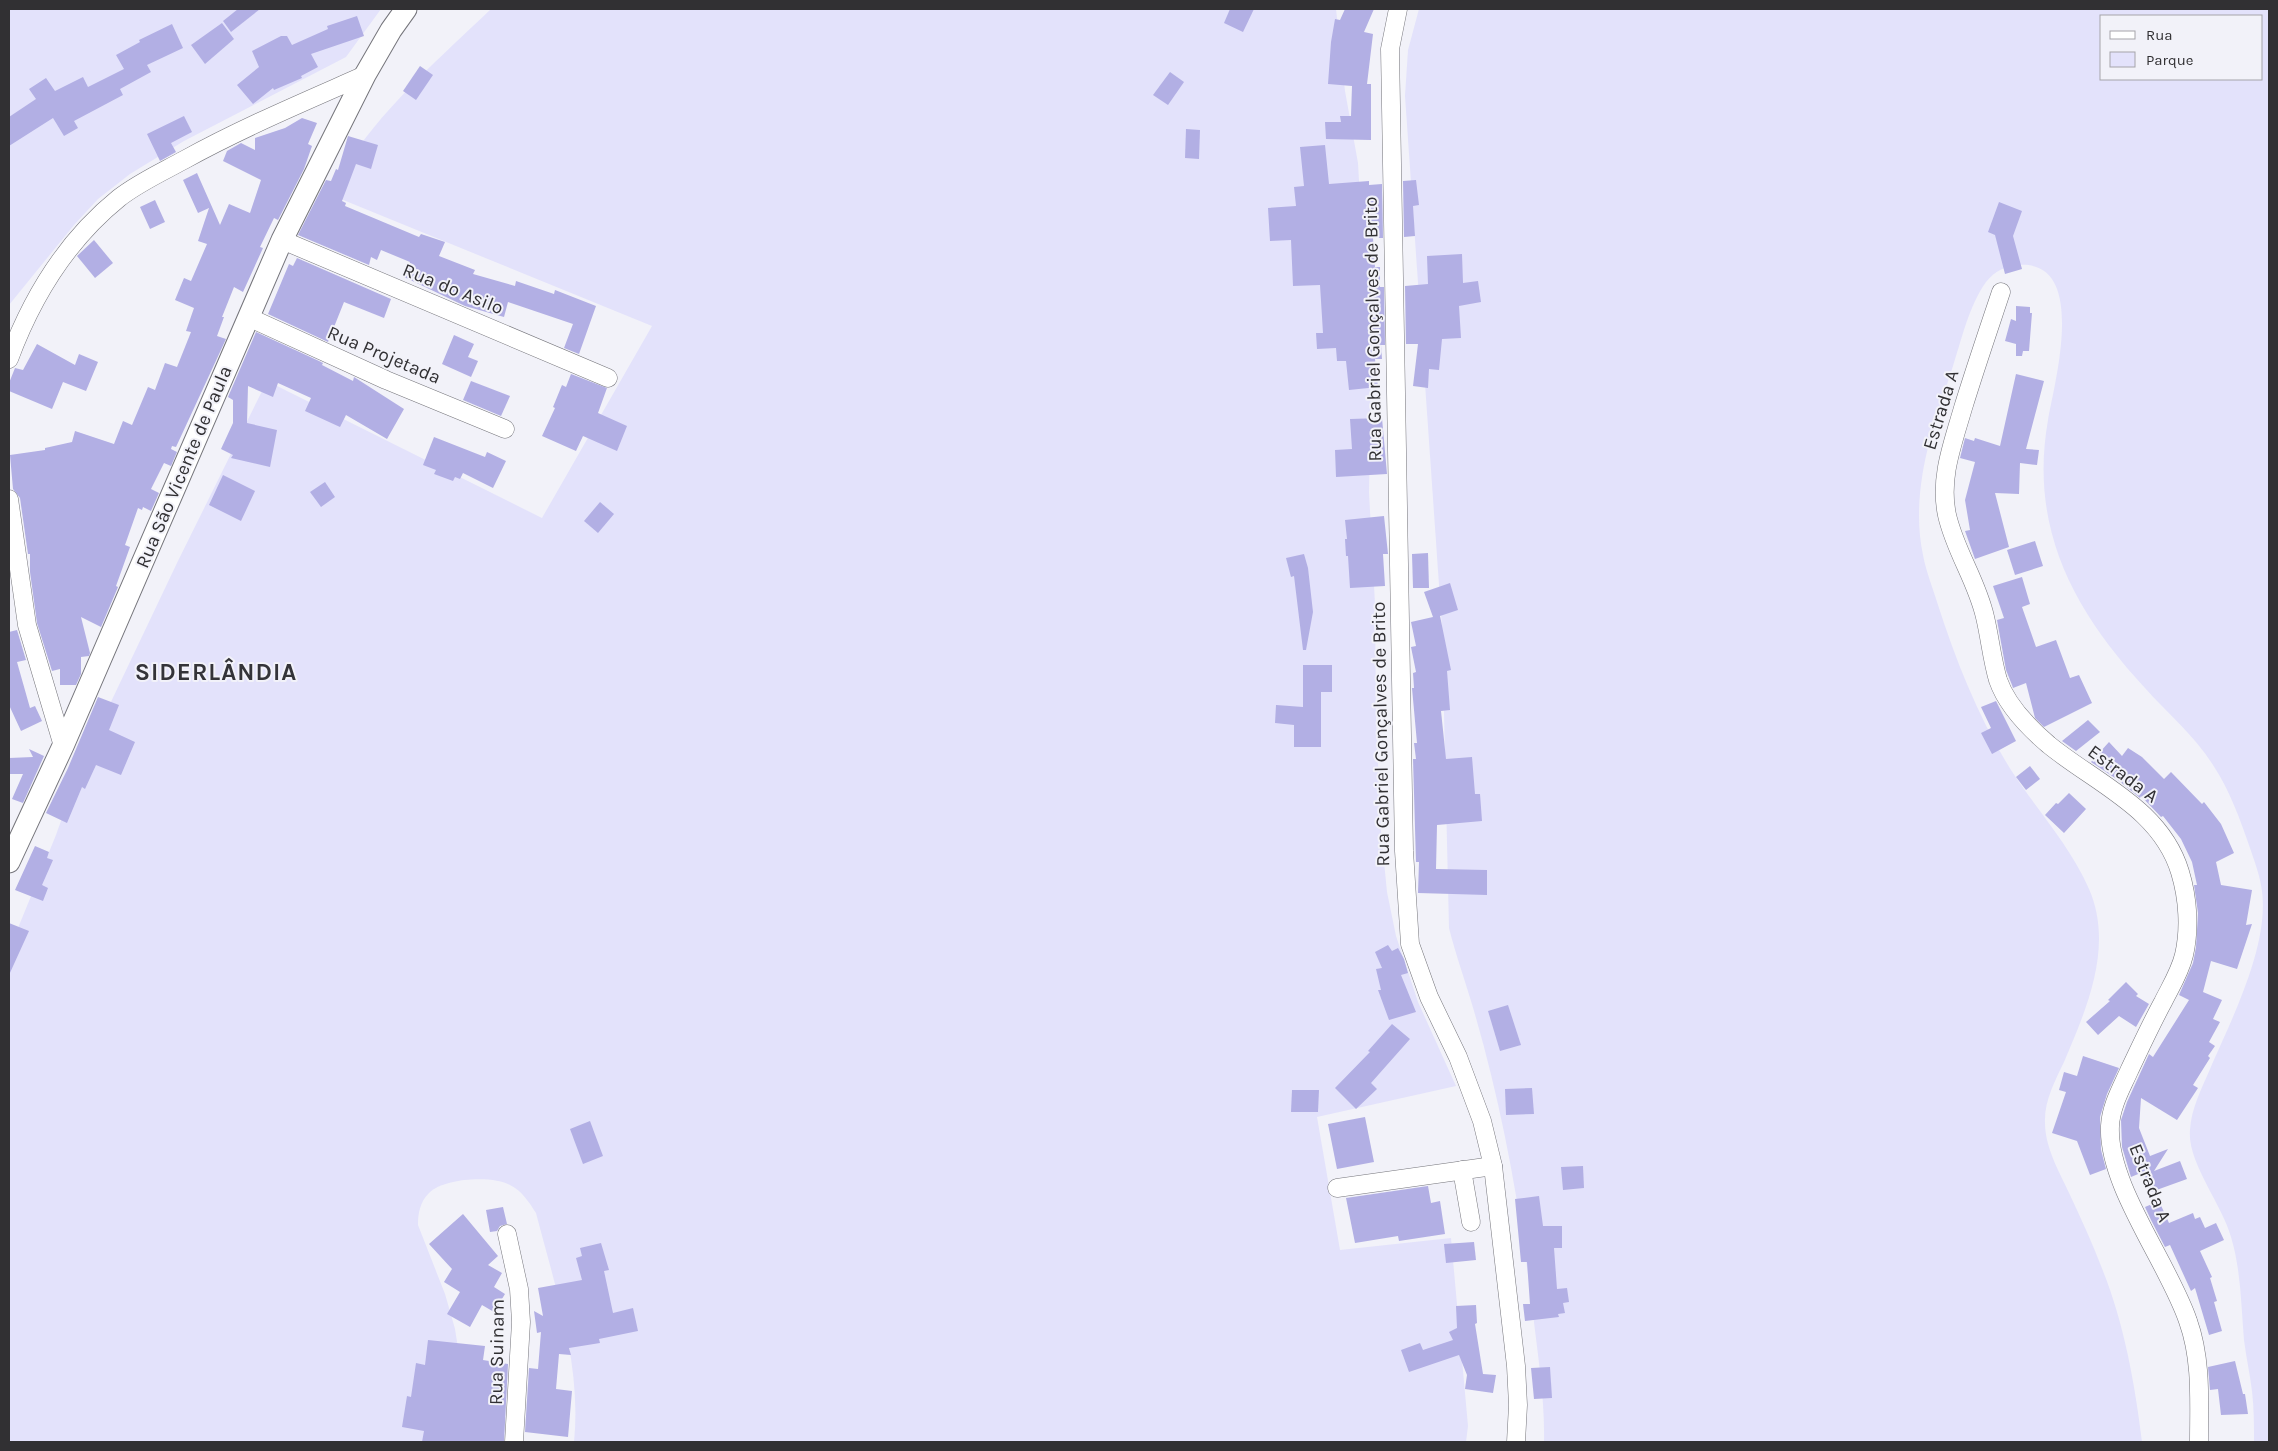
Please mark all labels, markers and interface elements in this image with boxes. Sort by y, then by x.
legend [2100,15,2263,80]
text: Rua [2146,26,2173,44]
text: Parque [2146,51,2194,69]
street label: Rua Gabriel Gonçalves de Brito [1360,196,1386,462]
street label: Rua do Asilo [399,259,507,319]
street label: Rua Projetada [324,321,444,389]
street label: Rua São Vicente de Paula [131,363,237,571]
street label: Estrada A [1918,367,1964,453]
street label: Rua Gabriel Gonçalves de Brito [1368,601,1394,867]
district label: SIDERLÂNDIA [135,657,297,686]
street label: Estrada A [2084,740,2163,808]
street label: Estrada A [2124,1141,2176,1225]
street label: Rua Suinam [485,1299,509,1405]

